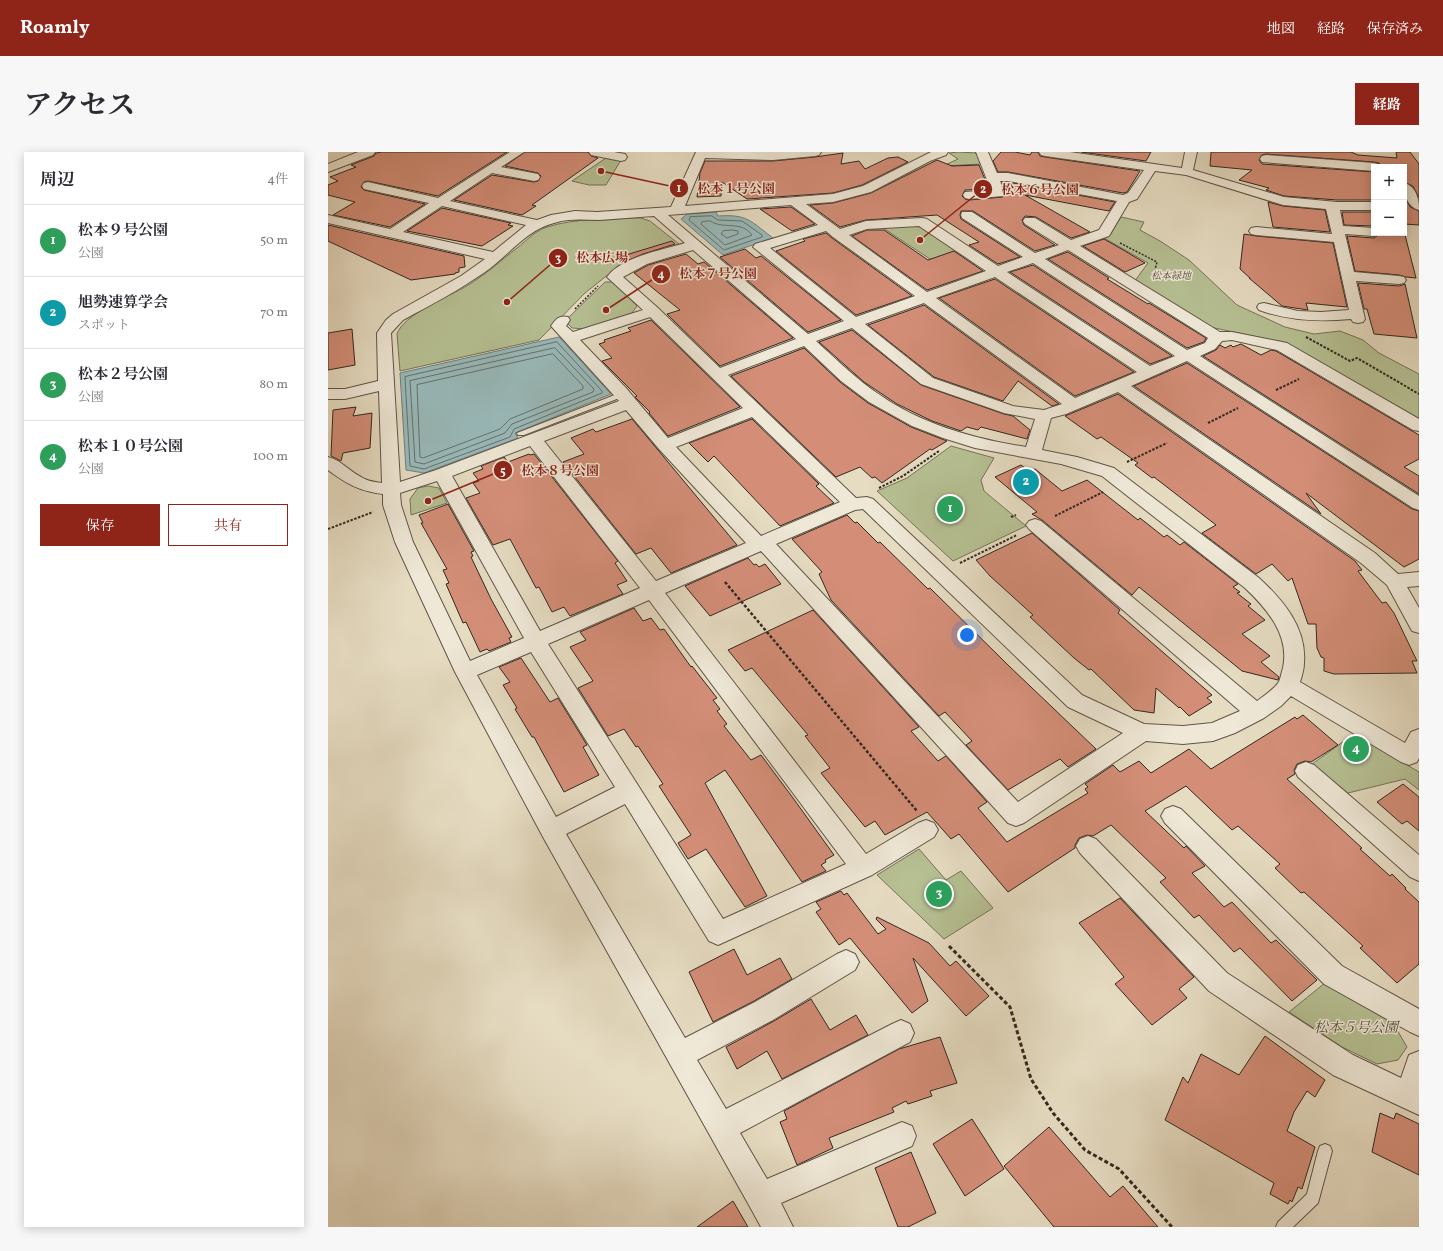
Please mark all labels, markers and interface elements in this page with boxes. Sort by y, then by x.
text: Roamly [20,15,90,41]
text: 地図 [1267,20,1295,39]
text: 経路 [1317,20,1345,39]
text: 保存済み [1367,20,1423,39]
button: 経路 [1355,83,1419,125]
text: アクセス [24,87,135,126]
map controls [1371,164,1407,236]
button: + [1371,164,1407,200]
text: 周辺 [40,169,74,192]
text: 4件 [267,171,288,189]
callout: 松本１号公園 [669,176,783,201]
callout: 松本６号公園 [973,177,1087,202]
text: 1 [677,181,682,197]
text: 松本１号公園 [697,181,775,199]
text: 2 [980,182,986,198]
text: 松本６号公園 [1001,182,1079,200]
button: − [1371,200,1407,236]
text: 松本９号公園 [78,221,168,242]
text: 1 [50,232,56,250]
text: 50 m [260,232,288,250]
text: 公園 [78,245,104,263]
callout: 松本広場 [548,245,636,270]
text: 松本広場 [576,250,628,268]
text: 3 [555,251,561,267]
callout: 松本７号公園 [651,261,765,286]
text: 松本７号公園 [679,266,757,284]
text: 4 [657,267,665,283]
park label: 松本緑地 [1151,269,1192,283]
text: 旭勢速算学会 [78,293,168,314]
text: 2 [50,304,56,322]
text: 70 m [260,304,288,322]
text: スポット [78,317,130,335]
text: 松本２号公園 [78,365,168,386]
text: 3 [50,376,56,394]
text: 80 m [259,376,288,394]
text: 公園 [78,389,104,407]
text: 松本１０号公園 [78,437,183,458]
text: 4 [49,448,57,466]
text: 100 m [253,448,288,466]
callout: 松本８号公園 [493,458,607,483]
text: 公園 [78,461,104,479]
text: 松本８号公園 [521,463,599,481]
text: 5 [500,464,506,480]
pin: 2 [1013,467,1039,497]
pin: 1 [937,494,963,524]
button: 保存 [40,504,160,546]
button: 共有 [168,504,288,546]
your location [957,625,977,645]
pin: 4 [1343,734,1369,764]
pin: 3 [926,879,952,909]
park label: 松本５号公園 [1314,1019,1400,1038]

